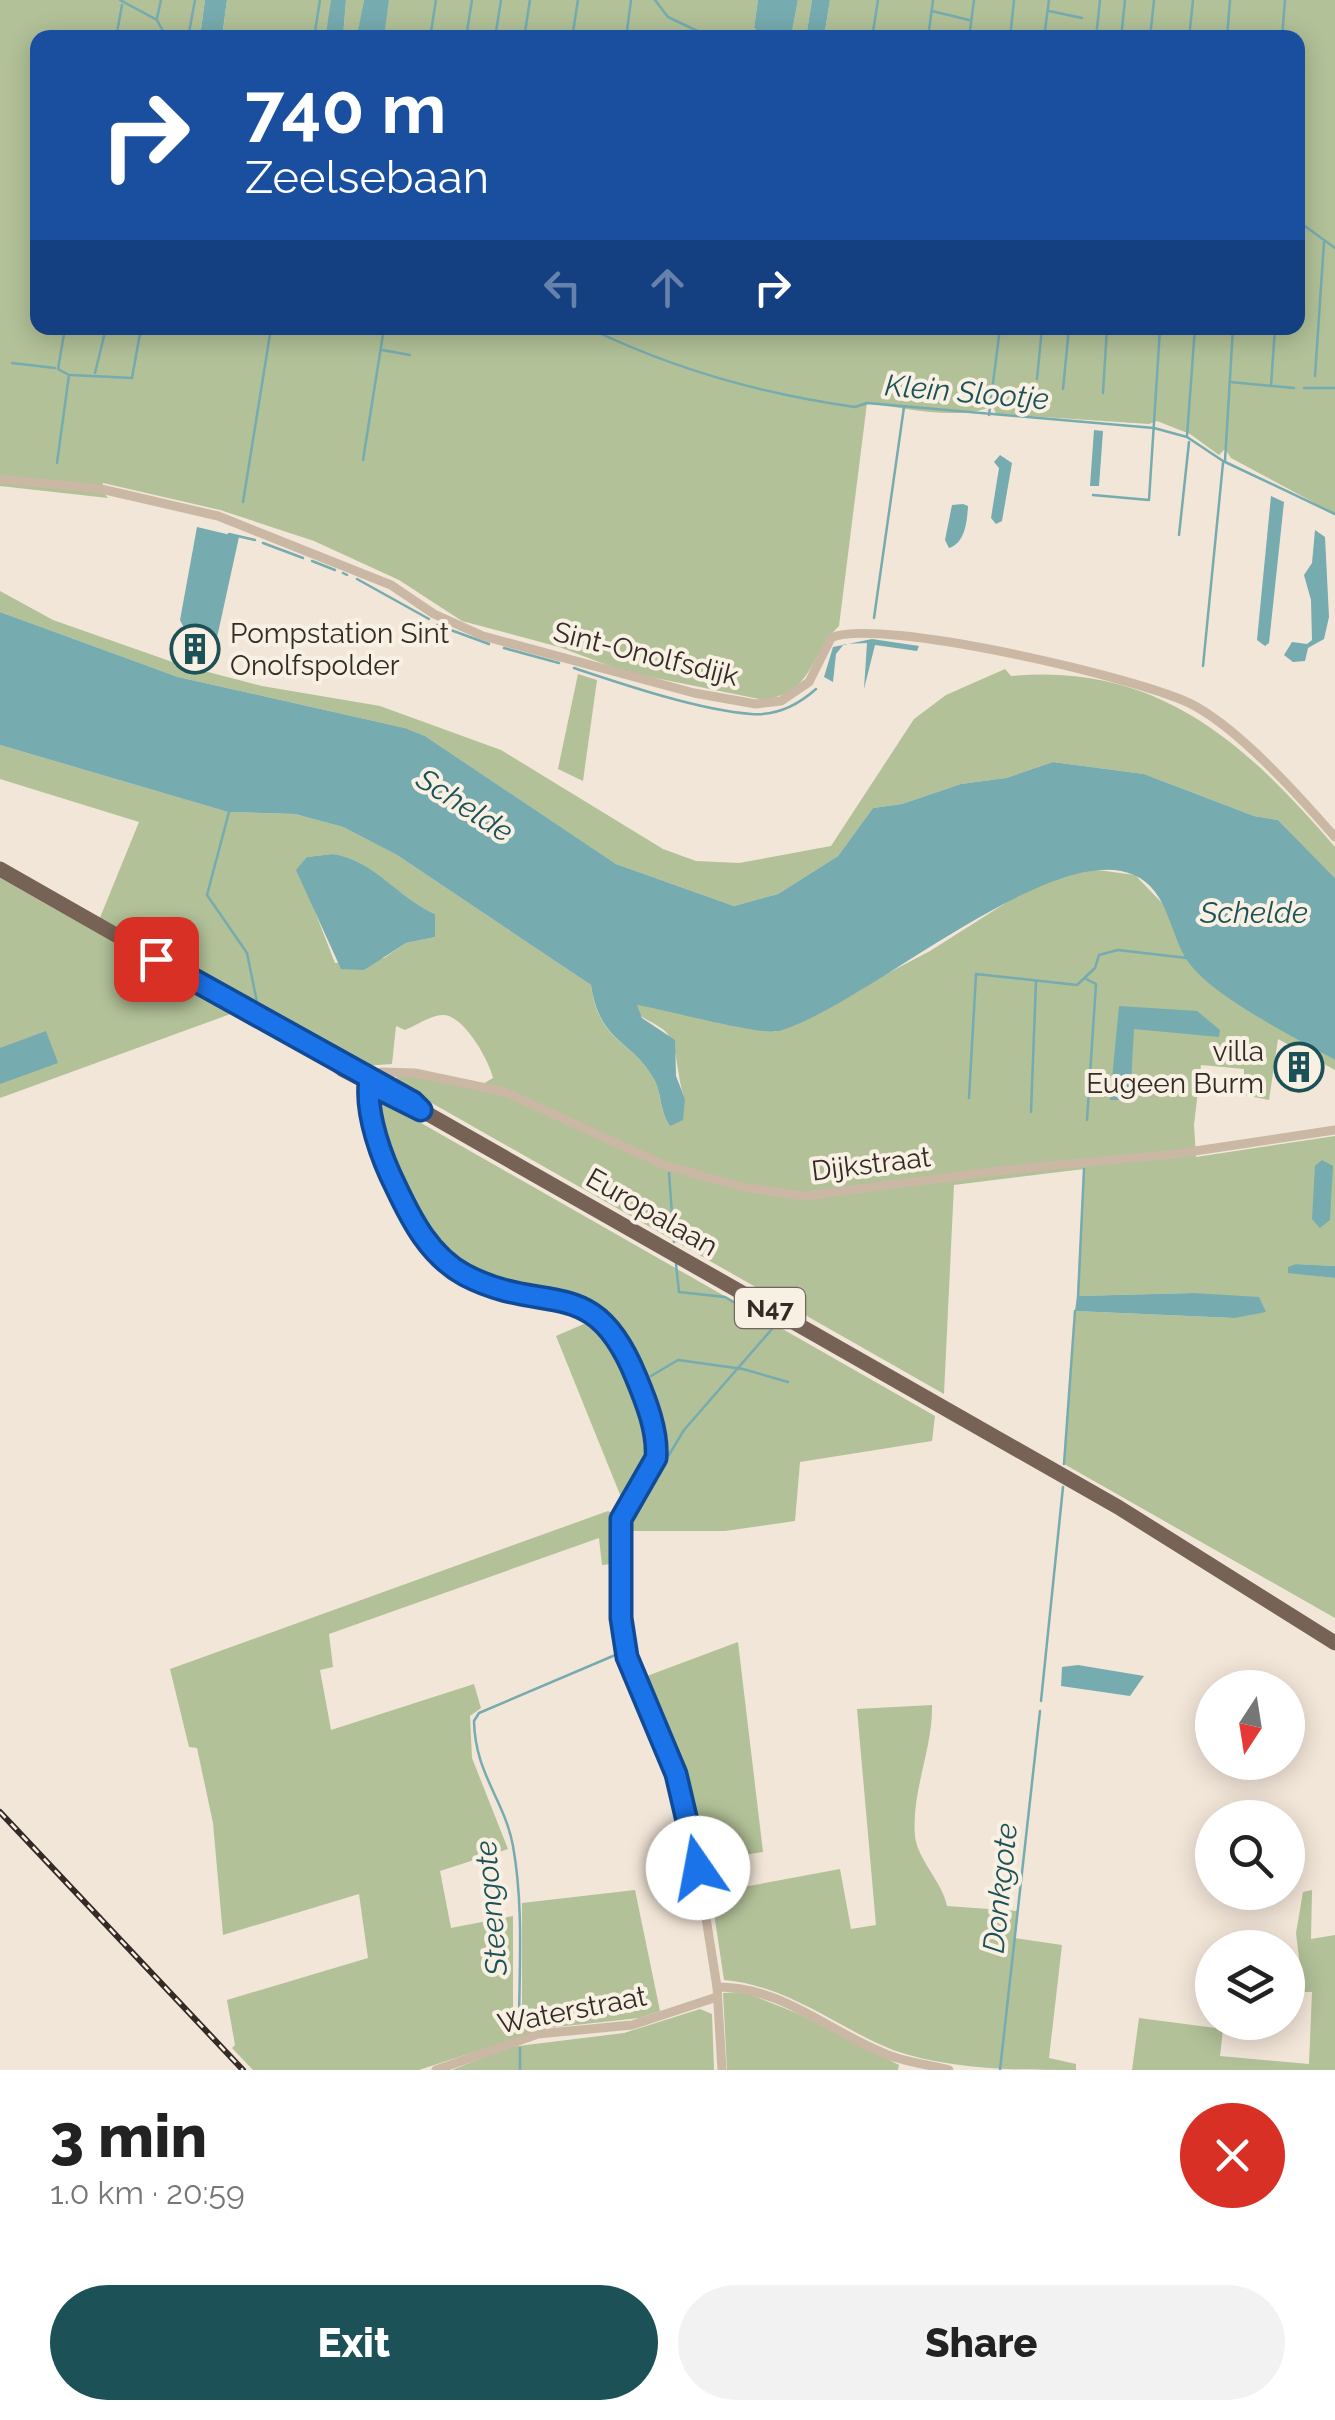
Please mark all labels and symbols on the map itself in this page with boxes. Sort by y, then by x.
water label: Klein Slootje [883,367,1051,417]
street label: Sint-Onolfsdijk [550,615,742,693]
place label: Pompstation Sint Onolfspolder [230,617,450,682]
building icon: Pompstation Sint Onolfspolder [169,623,221,675]
water label: Schelde [409,760,520,849]
water label: Schelde [1199,895,1308,930]
pin [114,917,199,1002]
place label: villa Eugeen Burm [1086,1035,1264,1100]
building icon: villa Eugeen Burm [1273,1041,1325,1093]
street label: Dijkstraat [810,1140,933,1188]
street label: Europalaan [580,1161,724,1263]
road number: N47 [735,1288,805,1328]
north arrow [1195,1670,1305,1780]
position arrow [646,1816,750,1920]
water label: Donkgote [976,1821,1024,1955]
water label: Steengote [468,1839,514,1978]
street label: Waterstraat [495,1979,650,2041]

